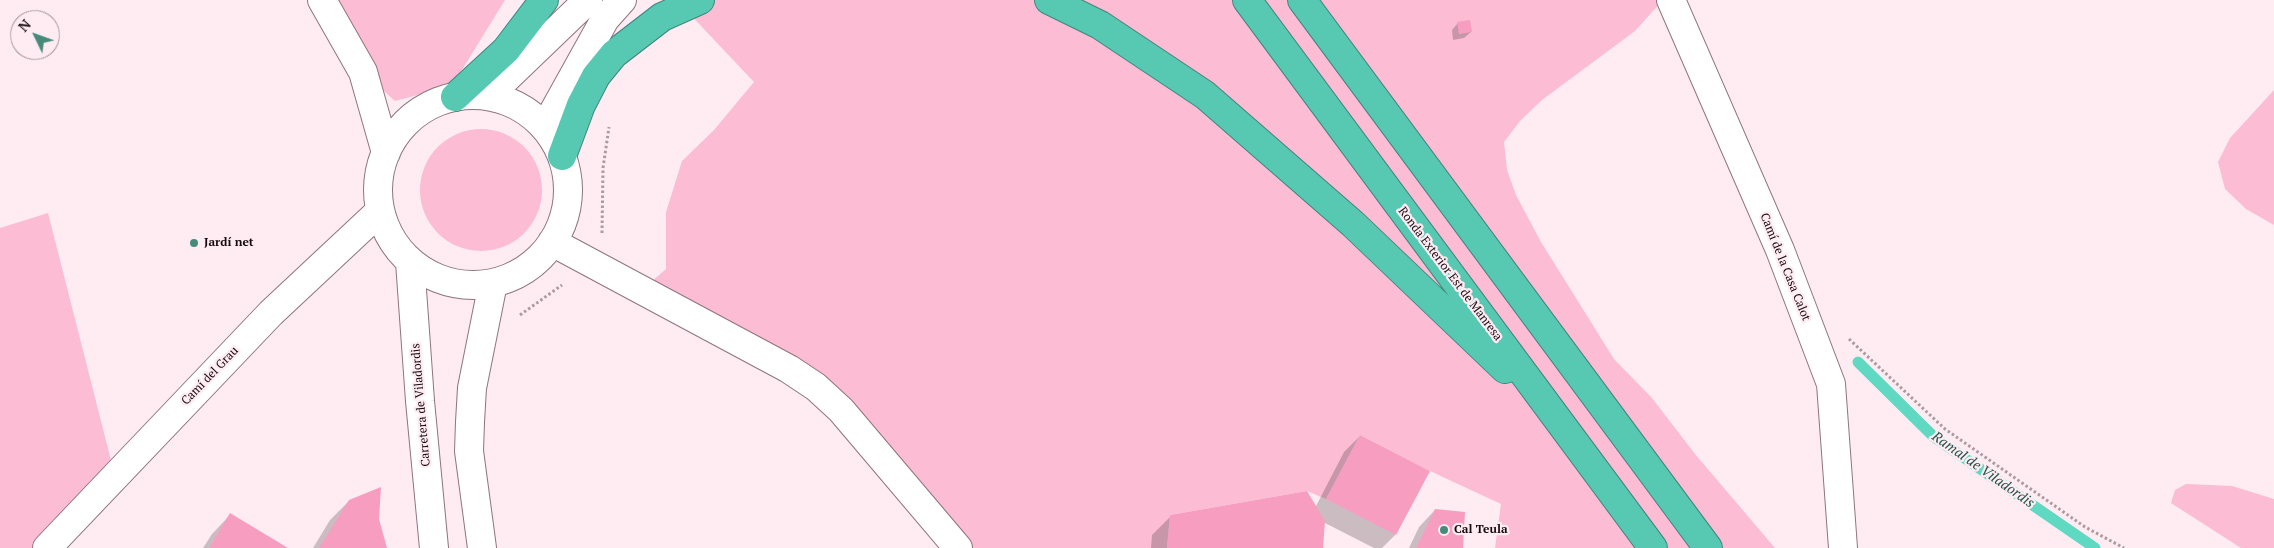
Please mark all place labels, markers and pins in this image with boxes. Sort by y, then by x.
place label: Jardí net [204,236,254,250]
marker: Jardí net [188,237,200,249]
place label: Cal Teula [1454,523,1508,537]
marker: Cal Teula [1438,524,1450,536]

